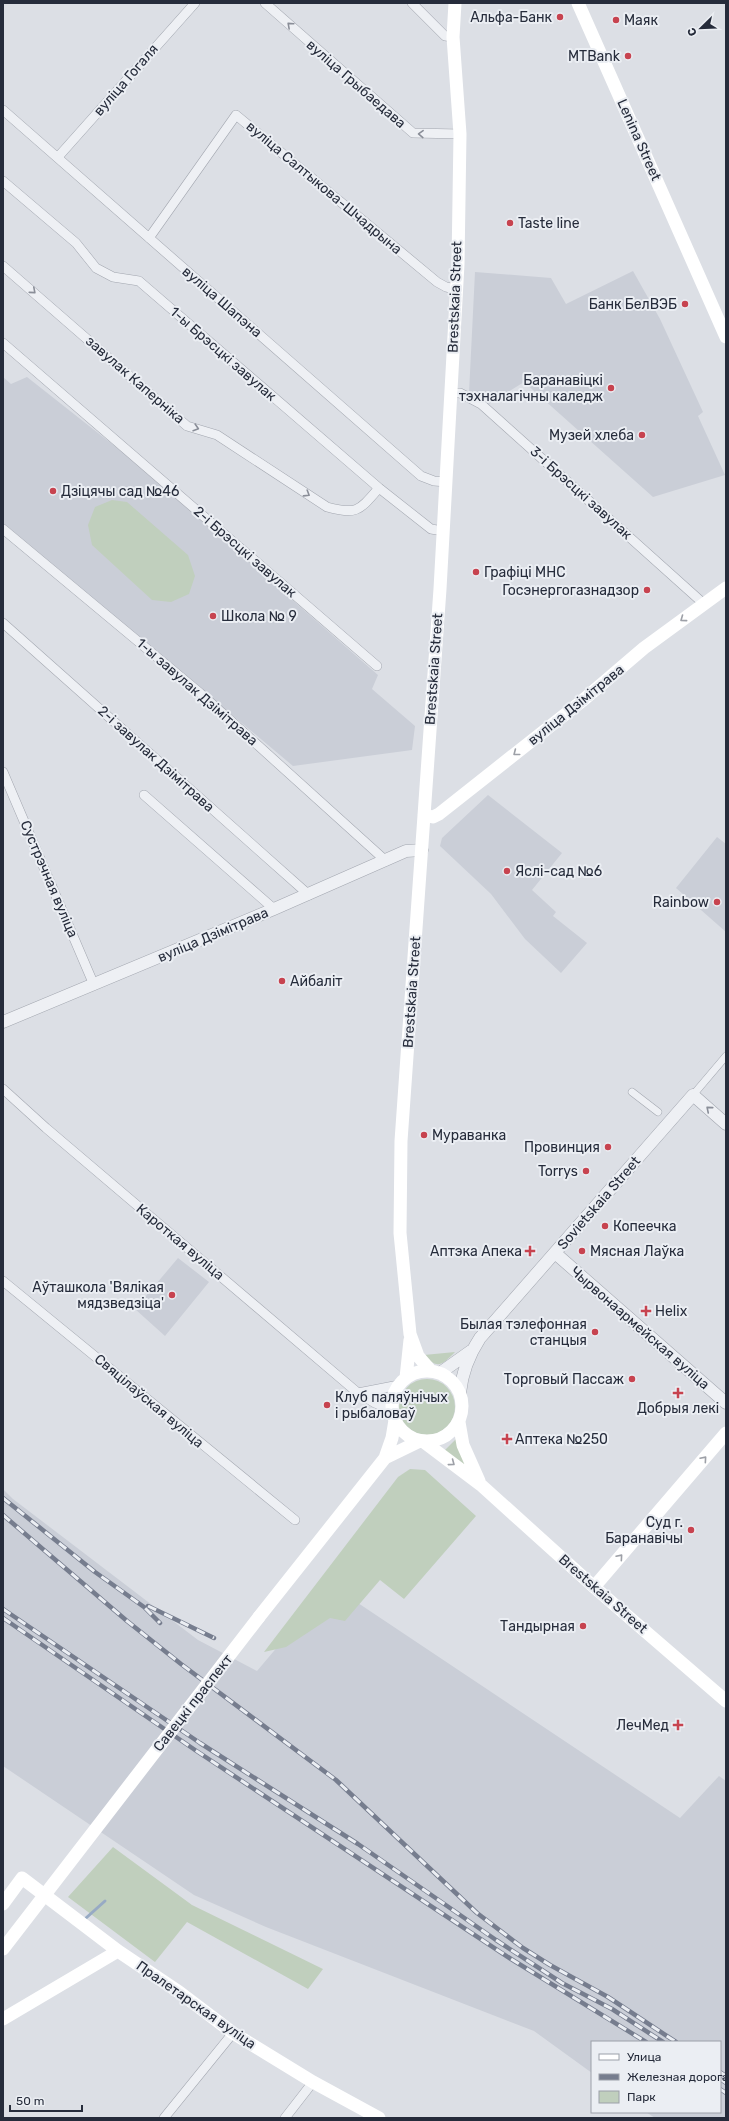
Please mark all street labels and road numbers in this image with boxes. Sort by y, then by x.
street label: вуліца Грыбаедава [303,36,409,132]
street label: вуліца Гогаля [90,41,162,119]
street label: Lenina Street [613,97,665,184]
street label: вуліца Салтыкова-Шчадрына [243,118,405,258]
street label: Brestskaia Street [445,240,465,353]
street label: вуліца Шапэна [179,263,265,341]
street label: 1-ы Брэсцкі завулак [166,303,280,405]
street label: завулак Каперніка [82,333,188,427]
street label: 3-і Брэсцкі завулак [527,443,636,544]
street label: 2-і Брэсцкі завулак [190,503,300,602]
street label: Brestskaia Street [422,612,446,725]
street label: 1-ы завулак Дзімітрава [133,635,261,749]
street label: вуліца Дзімітрава [525,661,627,749]
street label: 2-і завулак Дзімітрава [94,702,218,816]
street label: Сустрэчная вуліца [17,818,81,940]
street label: вуліца Дзімітрава [155,904,271,966]
street label: Brestskaia Street [400,935,424,1048]
street label: Sovietskaia Street [554,1153,644,1253]
street label: Кароткая вуліца [133,1200,227,1284]
street label: Чырвонаармейская вуліца [567,1263,713,1393]
street label: Свяцілаўская вуліца [91,1350,207,1452]
street label: Brestskaia Street [555,1551,651,1637]
street label: Савецкі праспект [150,1651,236,1755]
street label: Пралетарская вуліца [133,1957,259,2053]

